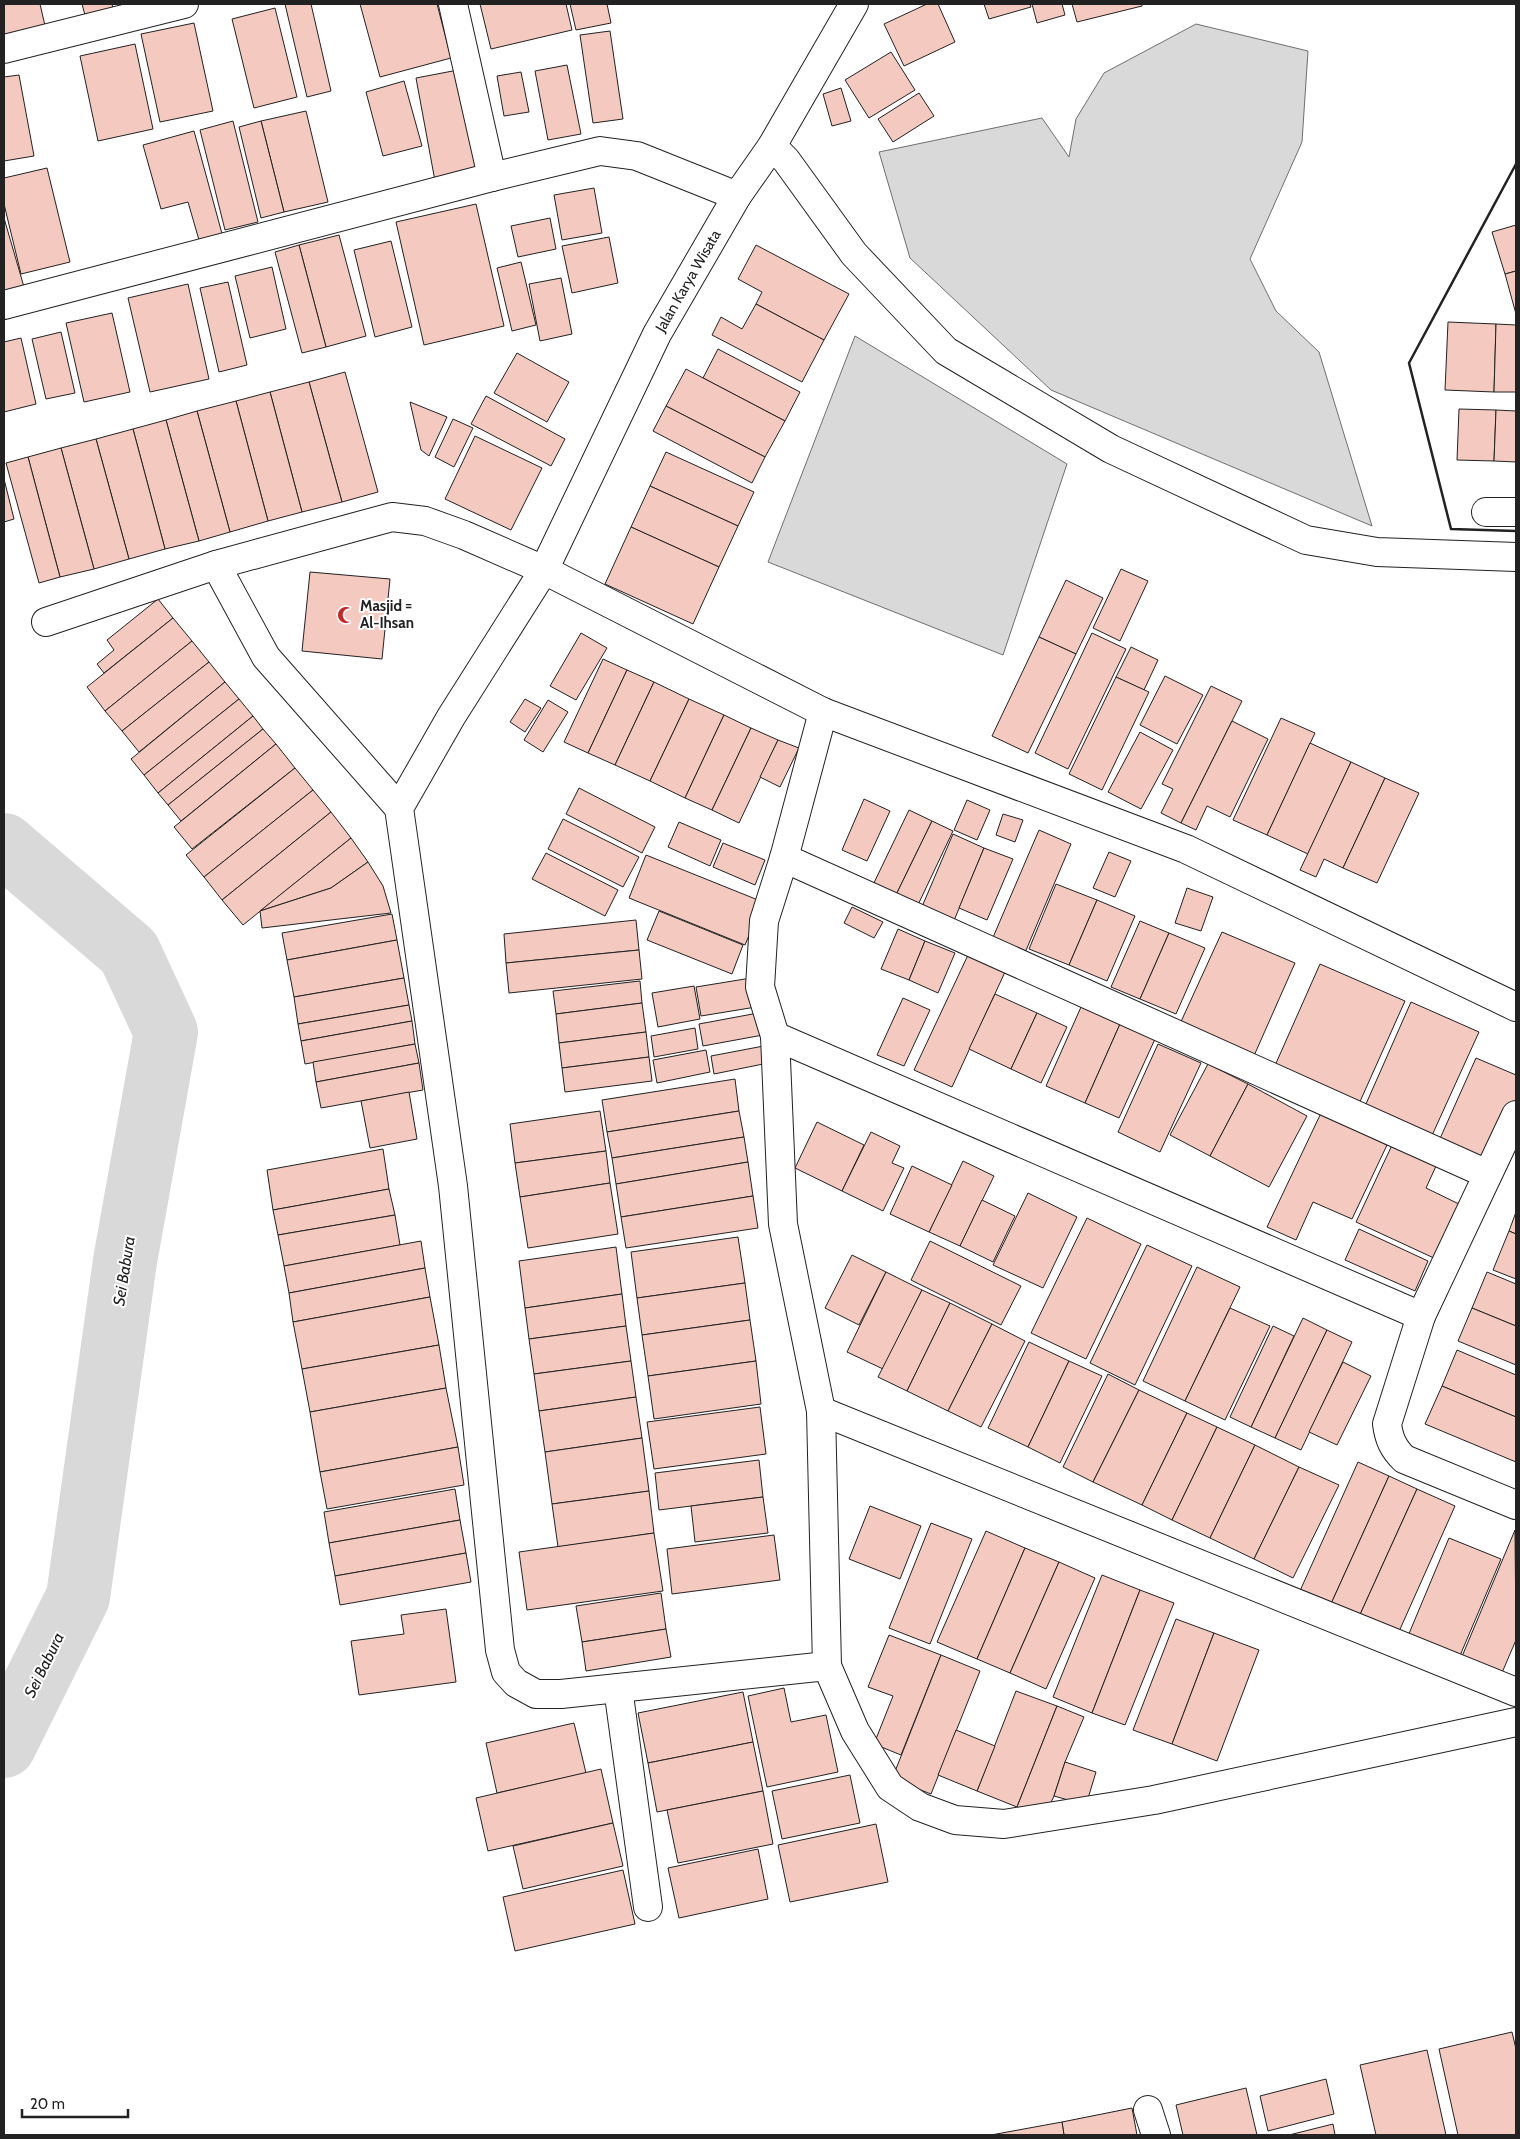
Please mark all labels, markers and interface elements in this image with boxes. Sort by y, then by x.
street label: Jalan Karya Wisata [651,226,725,336]
place label: Masjid = Al-Ihsan [360,597,414,632]
mosque icon: Masjid = Al-Ihsan [336,605,356,625]
water label: Sei Babura [109,1235,139,1307]
water label: Sei Babura [20,1629,68,1701]
scale bar [22,2086,129,2118]
text: 20 m [30,2095,65,2113]

